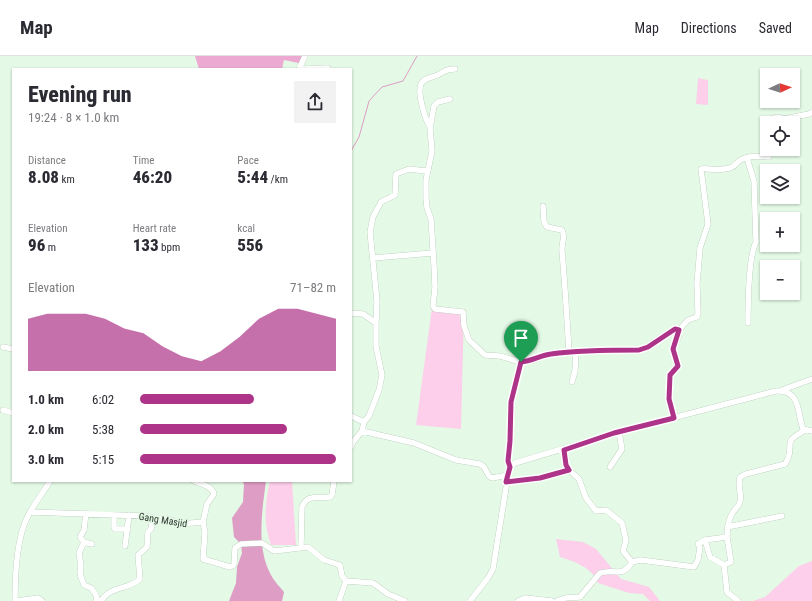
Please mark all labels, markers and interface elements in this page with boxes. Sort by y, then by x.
text: Map [20,16,53,39]
text: Map [635,20,659,36]
text: Directions [681,20,737,36]
text: Saved [759,20,792,36]
north arrow [760,68,800,108]
map controls [760,68,800,300]
button: share [294,81,336,123]
text: Evening run [28,82,132,107]
text: 19:24 · 8 × 1.0 km [28,110,119,125]
button: locate [760,116,800,156]
text: Distance [28,154,66,167]
text: Time [133,154,154,167]
text: Pace [237,154,259,167]
button: layers [760,164,800,204]
text: 8.08 [28,167,59,187]
text: 46:20 [133,167,172,187]
text: 5:44 [237,167,268,187]
text: km [59,173,75,186]
text: /km [268,173,288,186]
button: + [760,212,800,252]
text: Elevation [28,222,68,235]
text: Heart rate [133,222,176,235]
text: kcal [237,222,255,235]
text: 96 [28,235,45,255]
text: 133 [133,235,159,255]
text: 556 [237,235,263,255]
text: m [45,241,56,254]
text: bpm [159,241,180,254]
button: − [760,260,800,300]
text: Elevation [28,280,75,295]
text: 71–82 m [290,280,336,295]
pin [504,321,538,362]
icon: arrive [510,327,532,349]
text: 1.0 km [28,392,64,407]
text: 6:02 [92,392,114,407]
text: 2.0 km [28,422,64,437]
text: 5:38 [92,422,114,437]
text: 3.0 km [28,452,64,467]
text: 5:15 [92,452,114,467]
street label: Gang Masjid [138,511,188,529]

